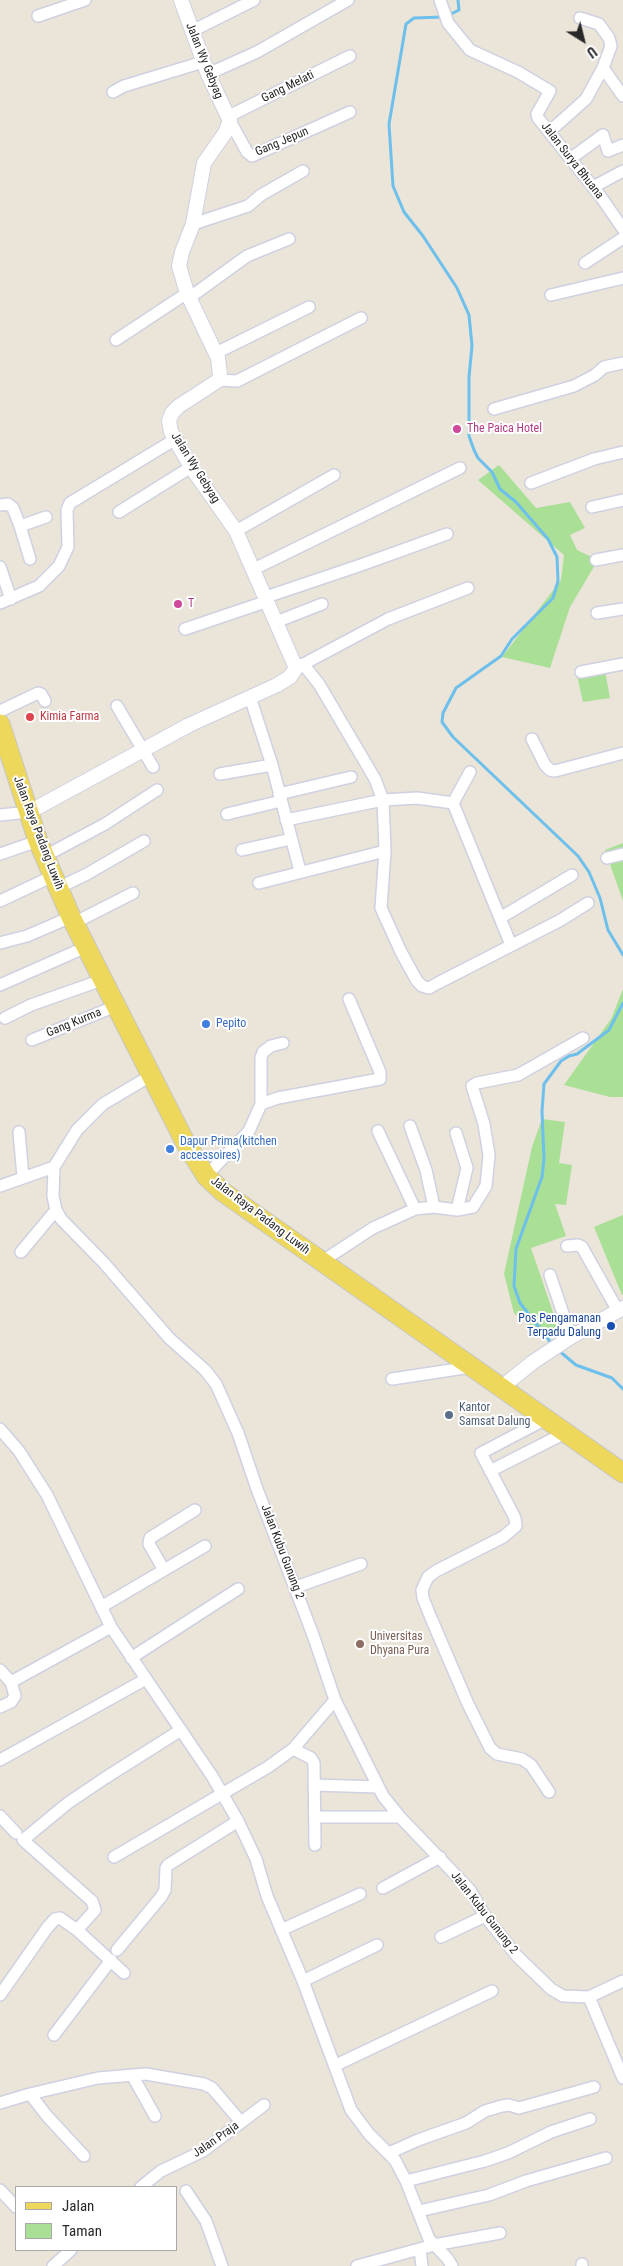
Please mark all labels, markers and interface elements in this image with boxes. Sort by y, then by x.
north arrow [558,15,608,65]
street label: Jalan Wy Gebyag [182,21,226,101]
text: U [584,43,600,61]
street label: Gang Melati [259,68,317,106]
street label: Jalan Surya Bhuana [538,120,606,202]
street label: Gang Jepun [253,124,311,160]
place label: The Paica Hotel [467,422,542,436]
marker: The Paica Hotel [451,423,463,435]
street label: Jalan Wy Gebyag [168,430,222,506]
place label: T [188,597,194,611]
marker: T [172,598,184,610]
place label: Kimia Farma [40,710,99,724]
marker: Kimia Farma [24,711,36,723]
street label: Jalan Raya Padang Luwih [10,774,66,892]
street label: Gang Kurma [44,1005,104,1041]
place label: Pepito [216,1017,246,1031]
marker: Pepito [200,1018,212,1030]
place label: Dapur Prima(kitchen accessoires) [180,1135,277,1163]
marker: Dapur Prima(kitchen accessoires) [164,1143,176,1155]
street label: Jalan Raya Padang Luwih [208,1174,312,1258]
place label: Pos Pengamanan Terpadu Dalung [518,1312,601,1340]
marker: Pos Pengamanan Terpadu Dalung [605,1320,617,1332]
place label: Kantor Samsat Dalung [459,1401,530,1429]
marker: Kantor Samsat Dalung [443,1409,455,1421]
street label: Jalan Kubu Gunung 2 [257,1503,307,1601]
place label: Universitas Dhyana Pura [370,1630,429,1658]
marker: Universitas Dhyana Pura [354,1638,366,1650]
street label: Jalan Kubu Gunung 2 [447,1869,521,1957]
street label: Jalan Praja [190,2119,242,2161]
legend [15,2186,178,2251]
text: Jalan [62,2197,94,2215]
text: Taman [62,2222,102,2240]

